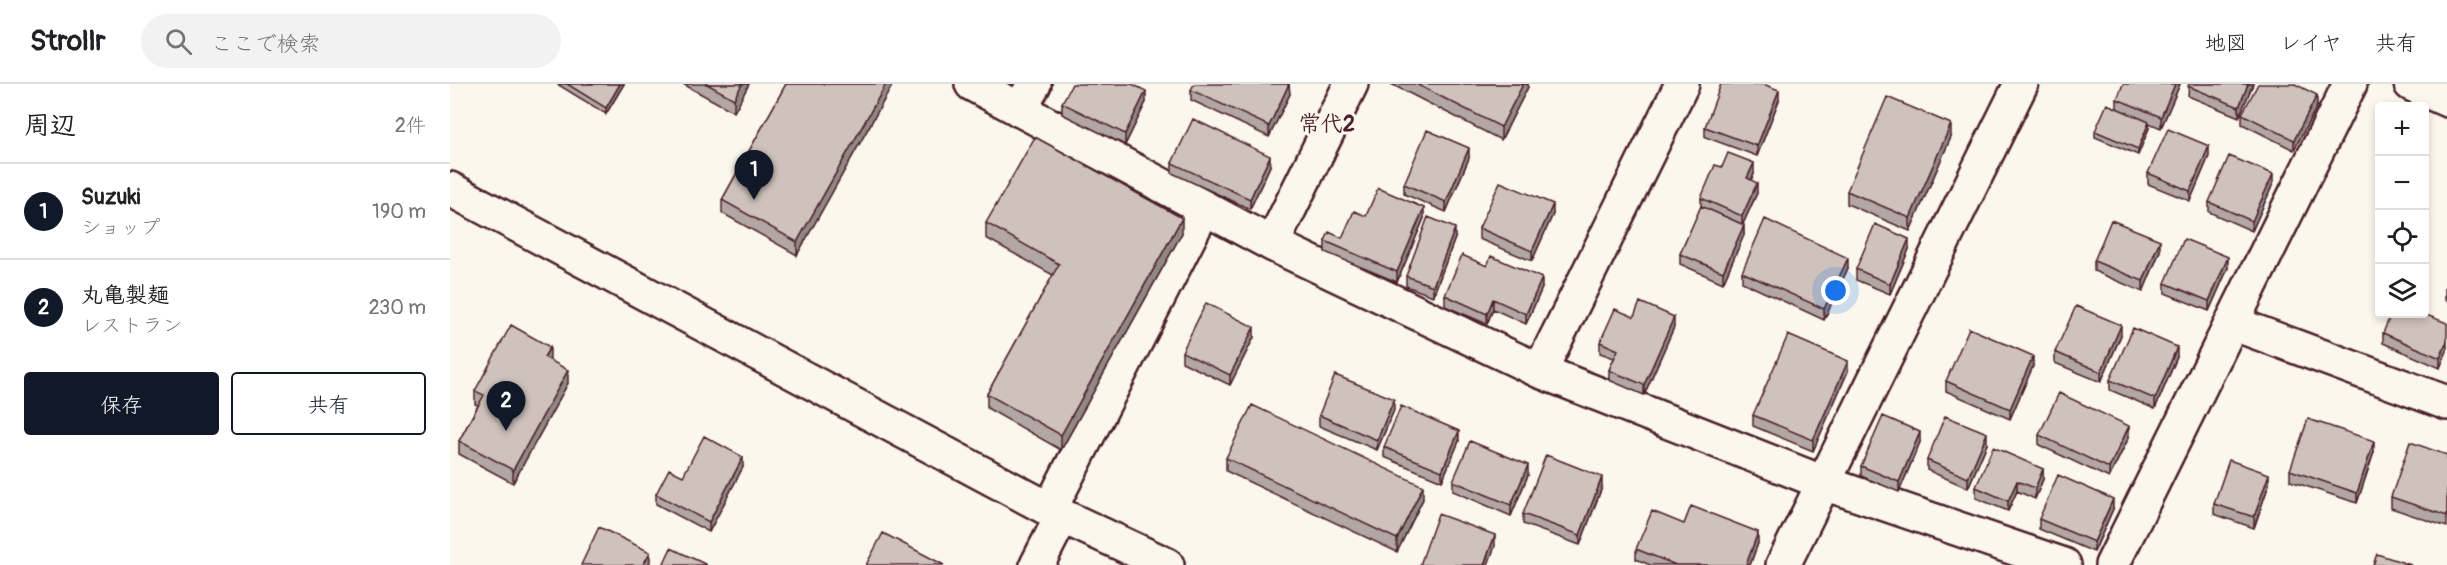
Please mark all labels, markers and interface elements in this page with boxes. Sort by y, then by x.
search box [141,14,561,68]
text: Strollr [30,24,105,59]
icon: search [162,25,195,58]
text: ここで検索 [210,30,320,58]
text: 地図 [2205,30,2247,57]
text: レイヤ [2280,30,2342,57]
text: 共有 [2375,30,2417,57]
map controls [2375,102,2429,318]
button: + [2375,102,2429,156]
text: 周辺 [24,110,76,142]
district label: 常代2 [1299,110,1355,138]
text: 2件 [395,113,426,138]
pin: 1 [734,150,774,200]
button: − [2375,156,2429,210]
text: Suzuki [81,183,141,211]
text: 1 [40,199,47,224]
text: 190 m [372,199,426,224]
button: locate [2375,210,2429,264]
text: ショップ [81,215,160,240]
button: layers [2375,264,2429,318]
your location [1821,276,1850,305]
text: 丸亀製麺 [81,281,169,309]
text: 2 [38,295,49,320]
text: 230 m [369,295,426,320]
text: レストラン [81,313,183,338]
button: 保存 [24,372,219,435]
button: 共有 [231,372,426,435]
pin: 2 [486,382,526,431]

